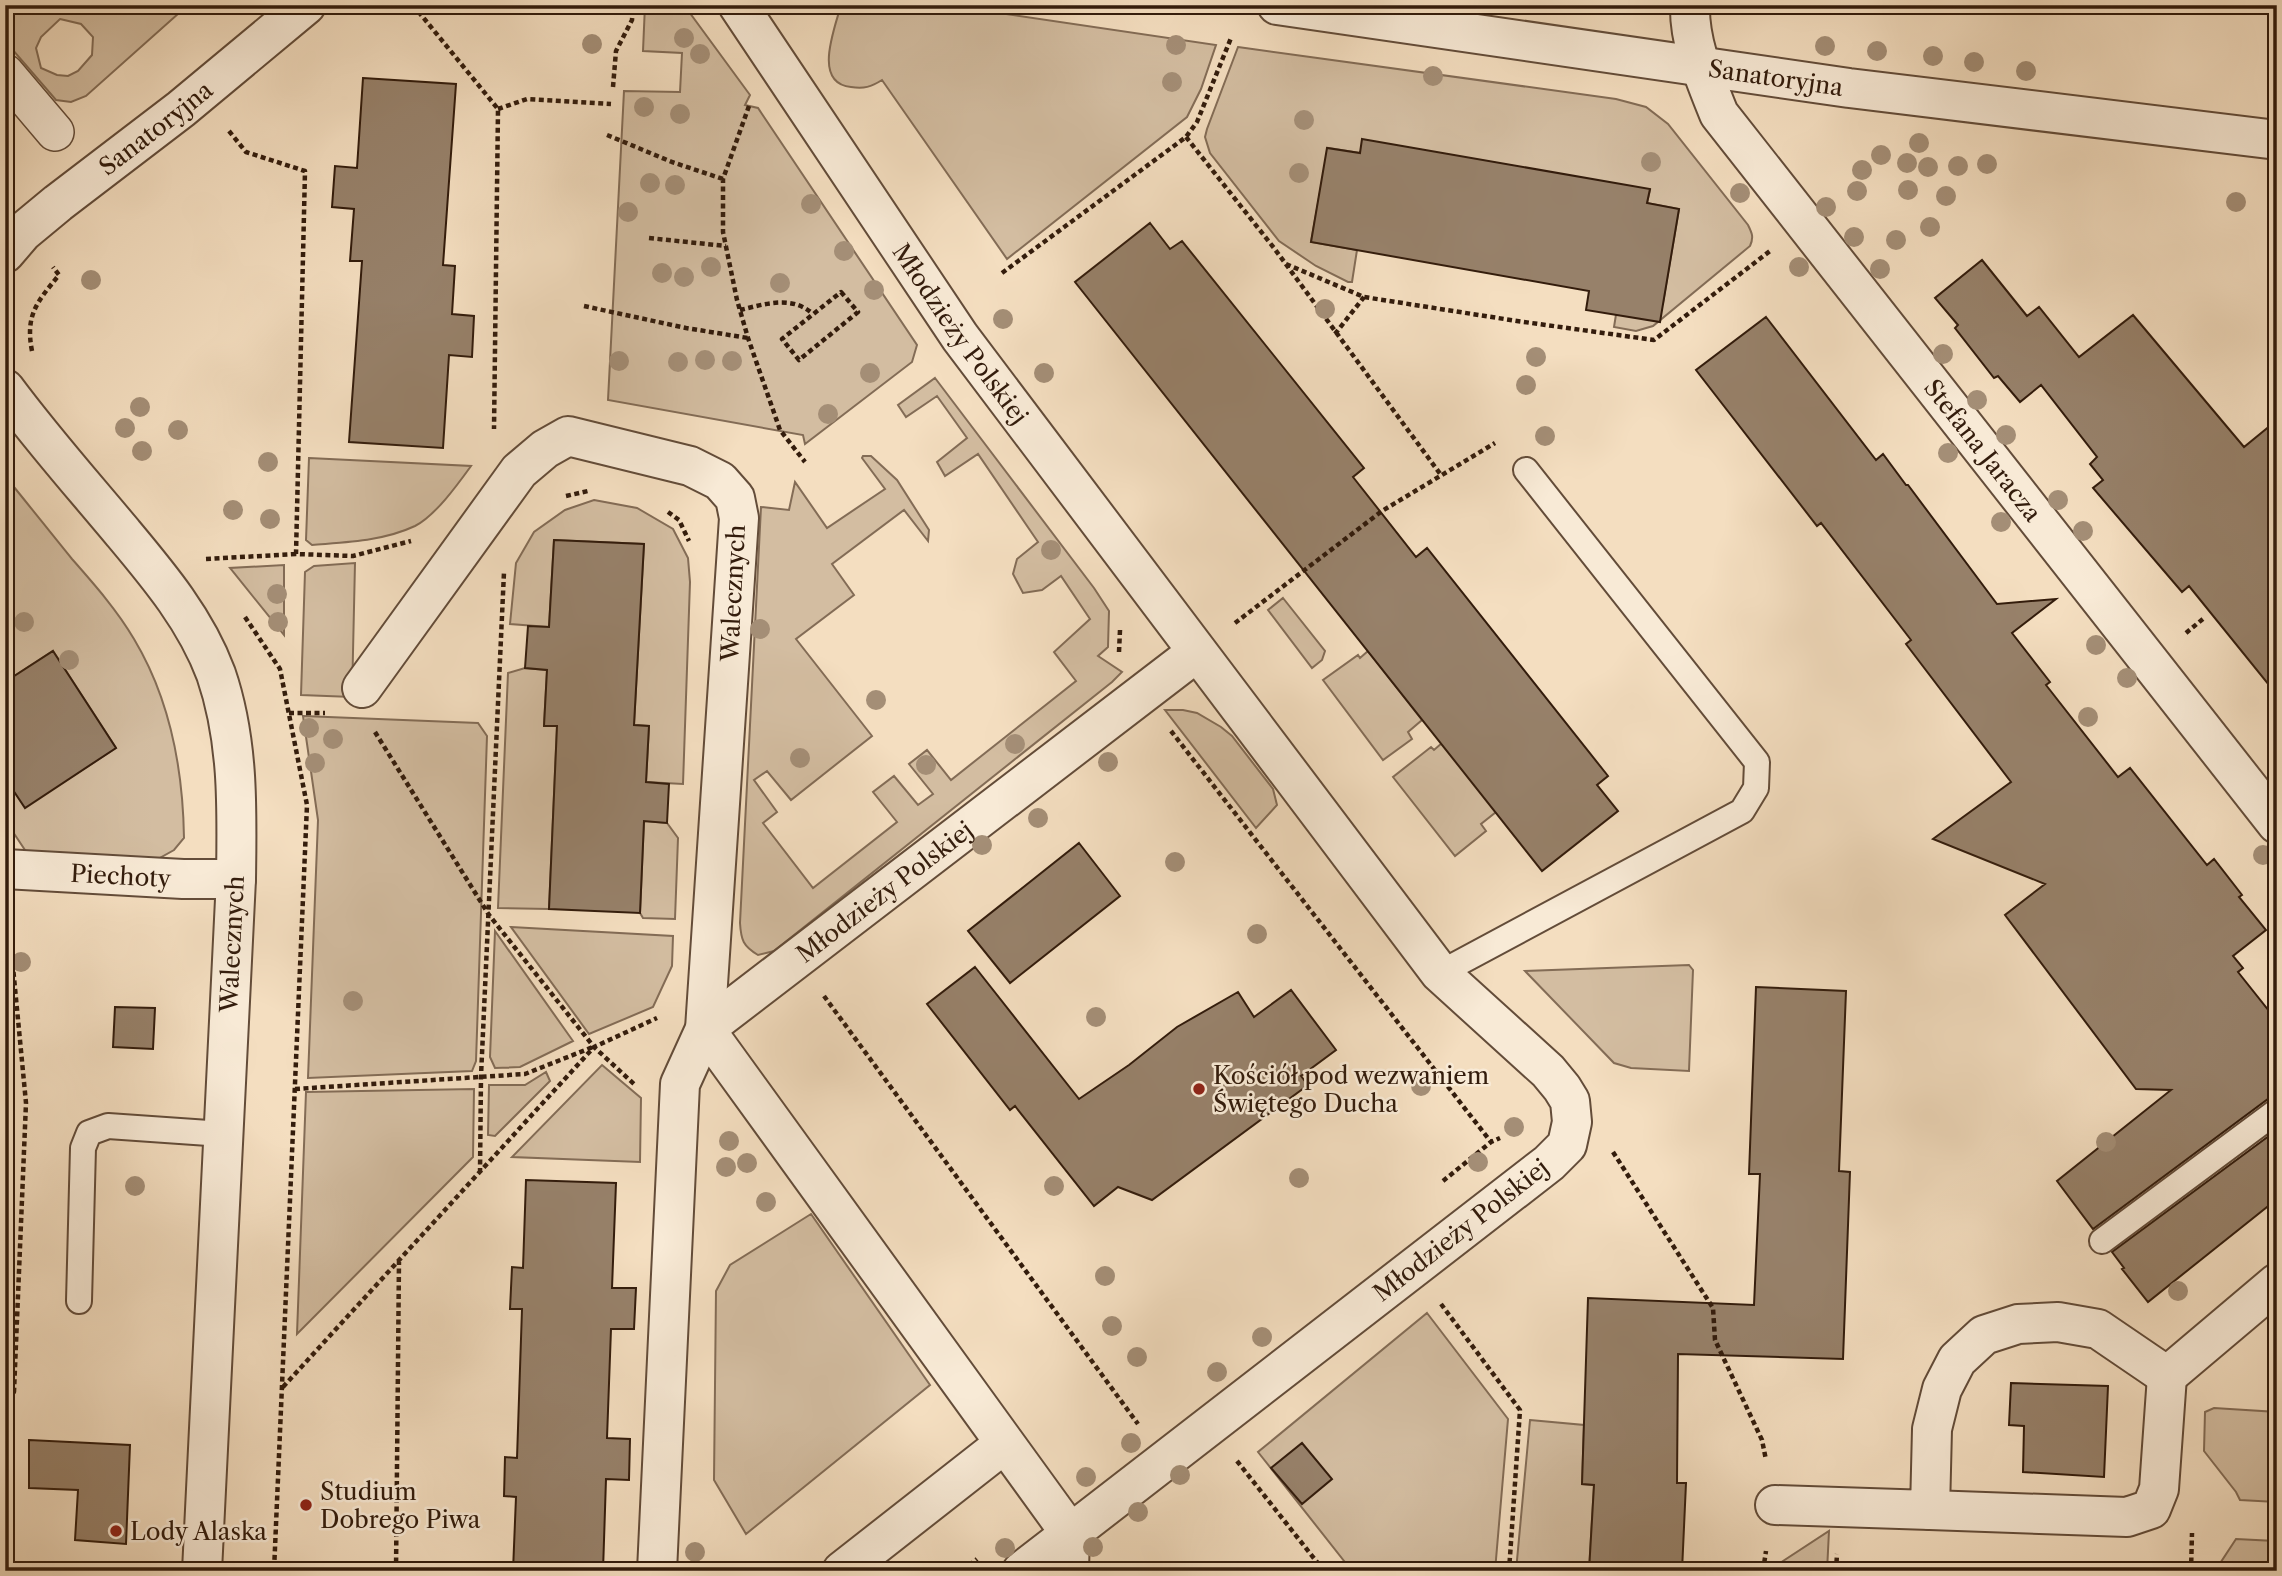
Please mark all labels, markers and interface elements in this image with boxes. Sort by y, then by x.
street label: Sanatoryjna [1706,53,1845,102]
street label: Sanatoryjna [93,75,218,181]
street label: Młodzieży Polskiej [887,238,1035,429]
street label: Stefana Jaracza [1918,373,2048,527]
street label: Walecznych [715,524,751,663]
street label: Młodzieży Polskiej [790,815,978,968]
street label: Piechoty [70,858,173,893]
street label: Walecznych [214,875,250,1014]
place label: Kościół pod wezwaniem Świętego Ducha [1213,1061,1489,1118]
marker: Kościół pod wezwaniem Świętego Ducha [1191,1081,1207,1097]
street label: Młodzieży Polskiej [1368,1153,1554,1307]
place label: Studium Dobrego Piwa [320,1477,481,1534]
marker: Studium Dobrego Piwa [298,1497,314,1513]
place label: Lody Alaska [130,1517,267,1546]
marker: Lody Alaska [108,1523,124,1539]

